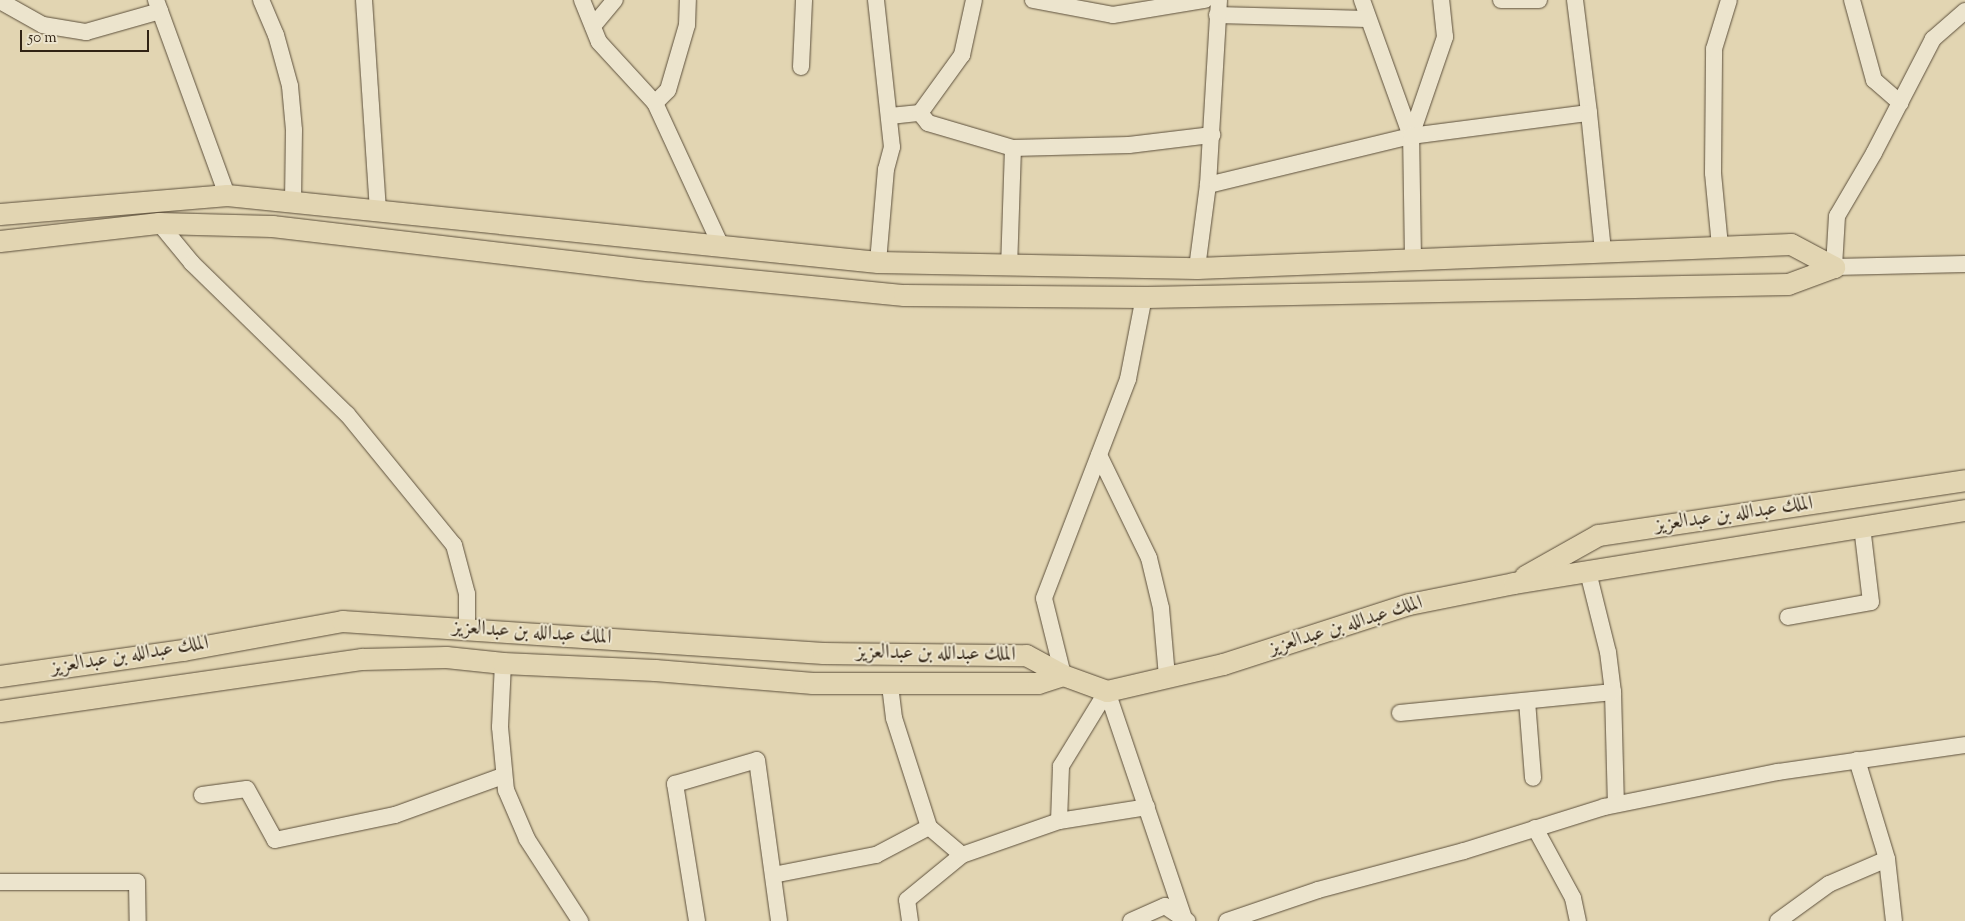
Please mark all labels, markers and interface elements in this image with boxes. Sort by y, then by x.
scale bar [22,20,151,52]
text: 50 m [28,28,57,49]
street label: الملك عبدالله بن عبدالعزيز [1653,492,1815,538]
street label: الملك عبدالله بن عبدالعزيز [1266,591,1426,661]
street label: الملك عبدالله بن عبدالعزيز [452,615,612,651]
street label: الملك عبدالله بن عبدالعزيز [49,632,211,680]
street label: الملك عبدالله بن عبدالعزيز [856,641,1016,667]

